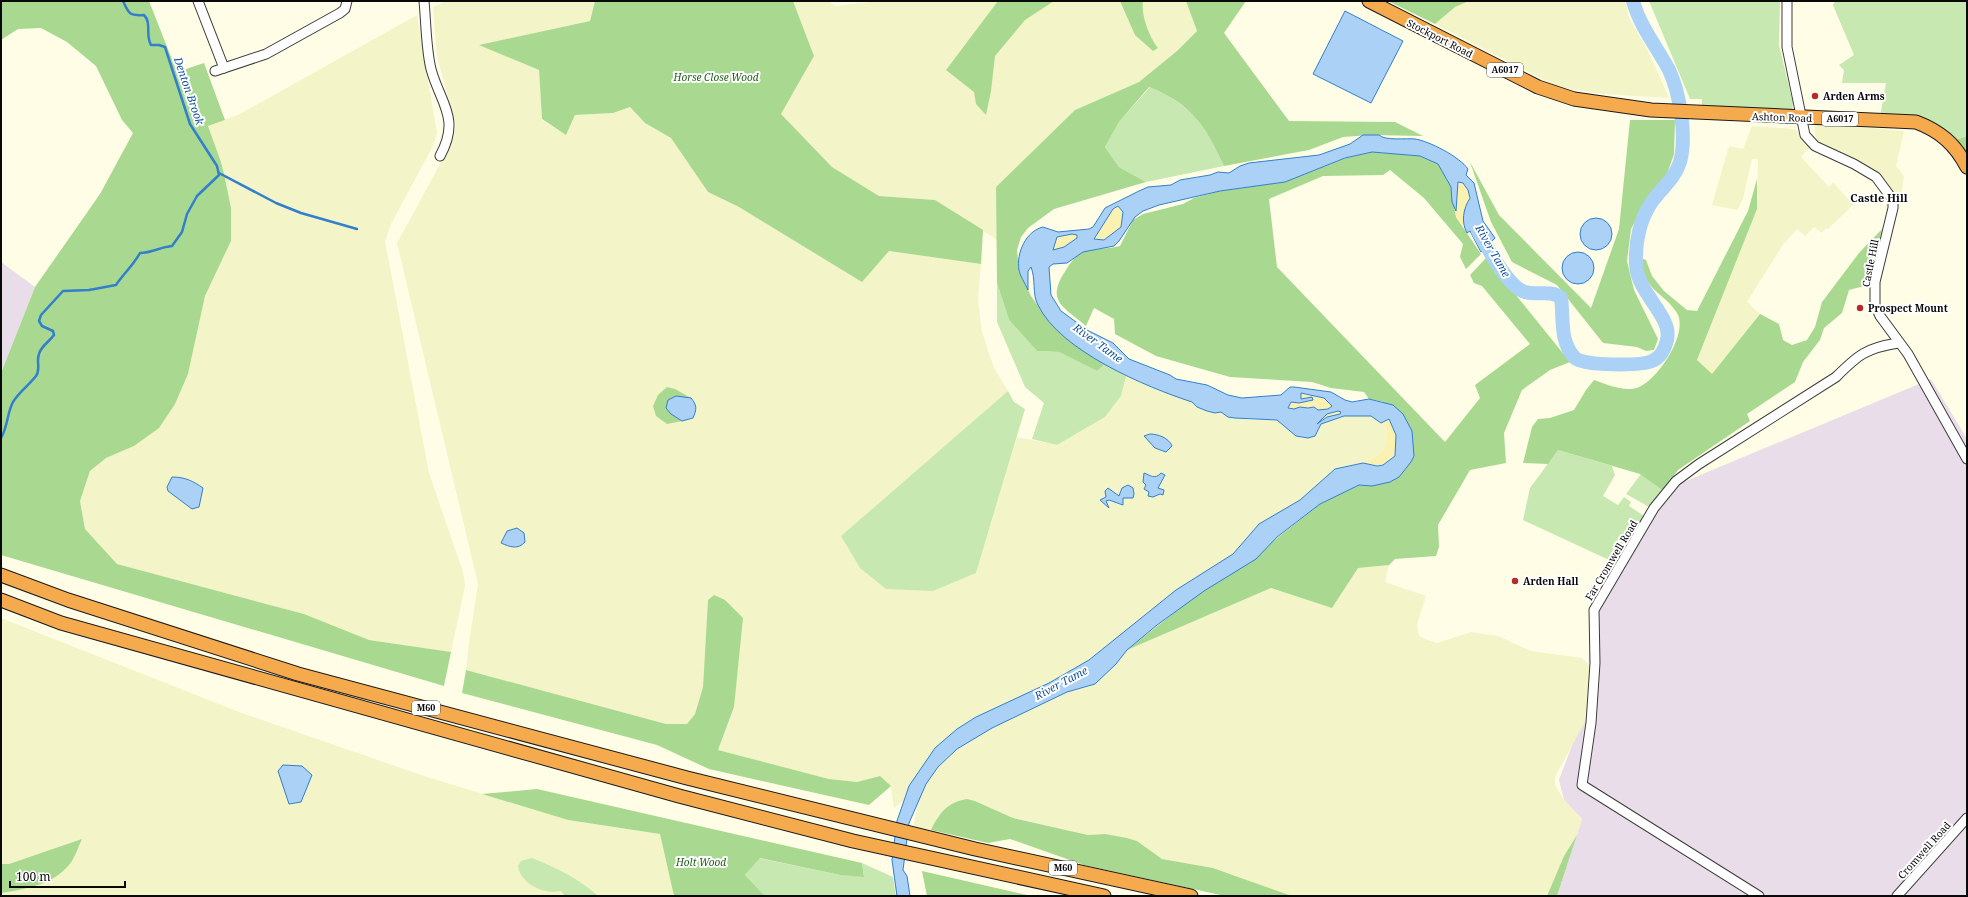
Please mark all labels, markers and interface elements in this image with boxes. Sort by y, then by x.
street label: Stockport Road [1405,15,1475,61]
water label: Denton Brook [171,54,208,127]
road number: A6017 [1487,63,1523,77]
park label: Horse Close Wood [673,70,759,84]
place label: Arden Arms [1823,89,1885,103]
marker: Arden Arms [1810,91,1820,101]
street label: Ashton Road [1752,109,1812,125]
road number: A6017 [1822,112,1858,126]
district label: Castle Hill [1850,190,1908,205]
water label: River Tame [1472,221,1515,280]
street label: Castle Hill [1859,238,1881,288]
place label: Prospect Mount [1868,301,1948,315]
marker: Prospect Mount [1855,303,1865,313]
water label: River Tame [1070,319,1127,366]
street label: Far Cromwell Road [1581,517,1641,603]
place label: Arden Hall [1523,574,1579,588]
marker: Arden Hall [1510,576,1520,586]
water label: River Tame [1031,662,1090,703]
road number: M60 [412,701,440,715]
street label: Cromwell Road [1894,818,1954,882]
park label: Holt Wood [675,855,726,869]
road number: M60 [1049,861,1077,875]
scale bar [10,863,125,889]
text: 100 m [16,868,51,885]

